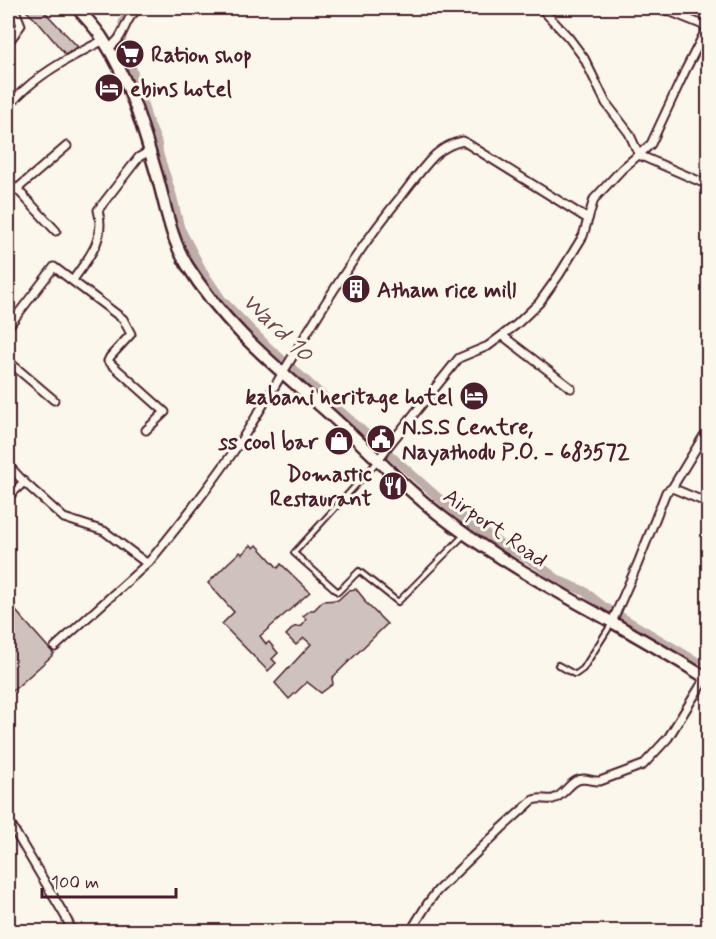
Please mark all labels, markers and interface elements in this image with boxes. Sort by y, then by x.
supermarket icon: Ration shop [114,38,146,70]
place label: Ration shop [151,42,252,70]
hotel icon: ebins hotel [93,72,125,104]
place label: ebins hotel [130,76,232,104]
building icon: Atham rice mill [340,273,372,305]
place label: Atham rice mill [377,277,517,305]
water label: Ward 10 [235,287,320,370]
hotel icon: kabani heritage hotel [458,380,490,412]
place label: kabani heritage hotel [245,384,454,413]
place label: N.S.S Centre, Nayathodu P.O. - 683572 [402,414,630,467]
public building icon: N.S.S Centre, Nayathodu P.O. - 683572 [365,423,397,455]
shop icon: ss cool bar [323,425,355,457]
place label: ss cool bar [217,429,319,457]
place label: Domastic Restaurant [270,461,373,514]
restaurant icon: Domastic Restaurant [377,470,409,502]
street label: Airport Road [437,483,552,575]
scale bar [42,861,176,899]
text: 100 m [51,871,99,895]

